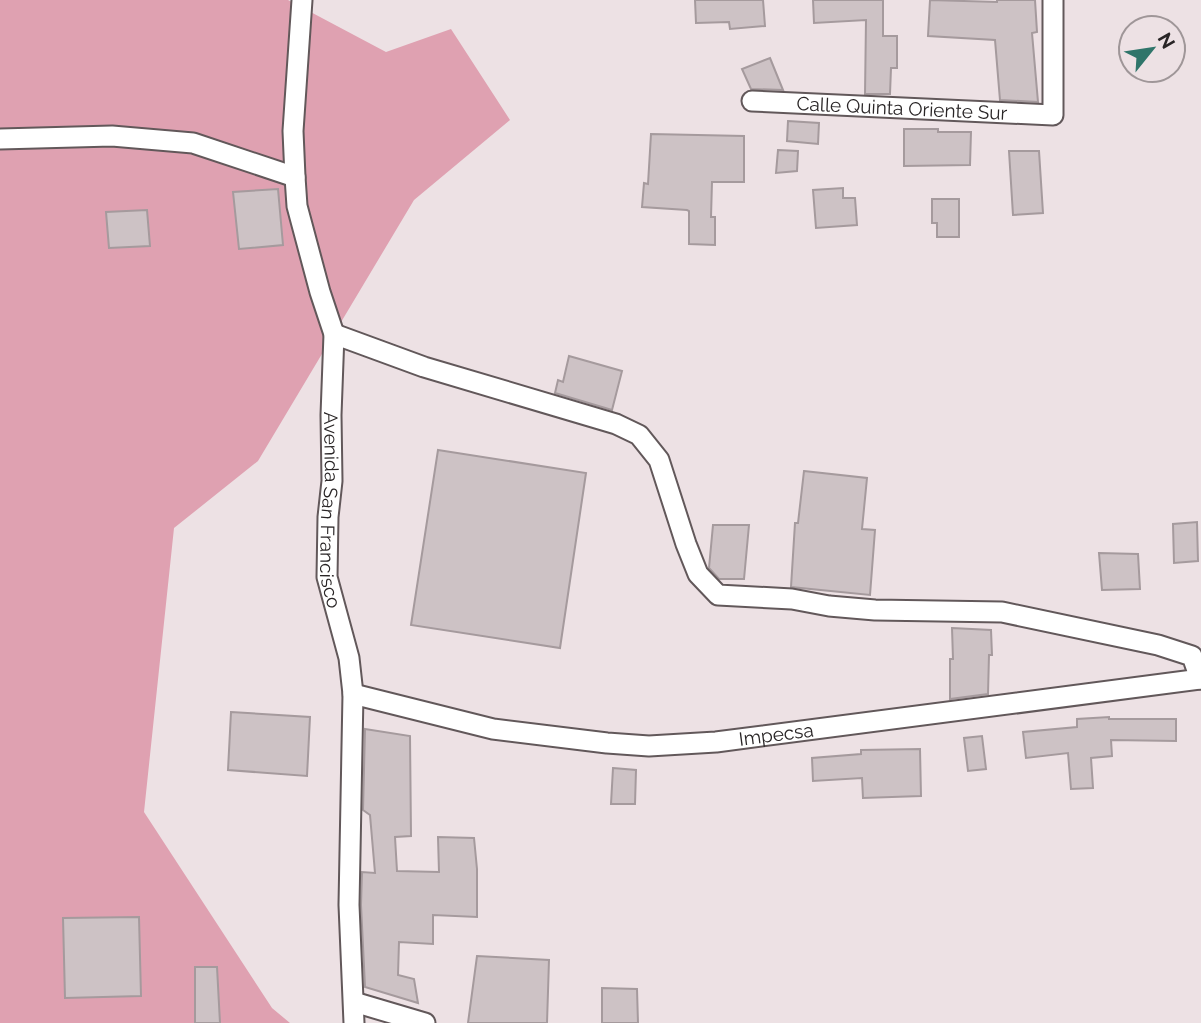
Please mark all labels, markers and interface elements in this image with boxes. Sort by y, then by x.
north arrow [1117,14,1187,84]
text: N [1154,29,1180,52]
street label: Calle Quinta Oriente Sur [796,92,1008,124]
street label: Avenida San Francisco [316,411,346,610]
street label: Impecsa [737,718,815,750]

